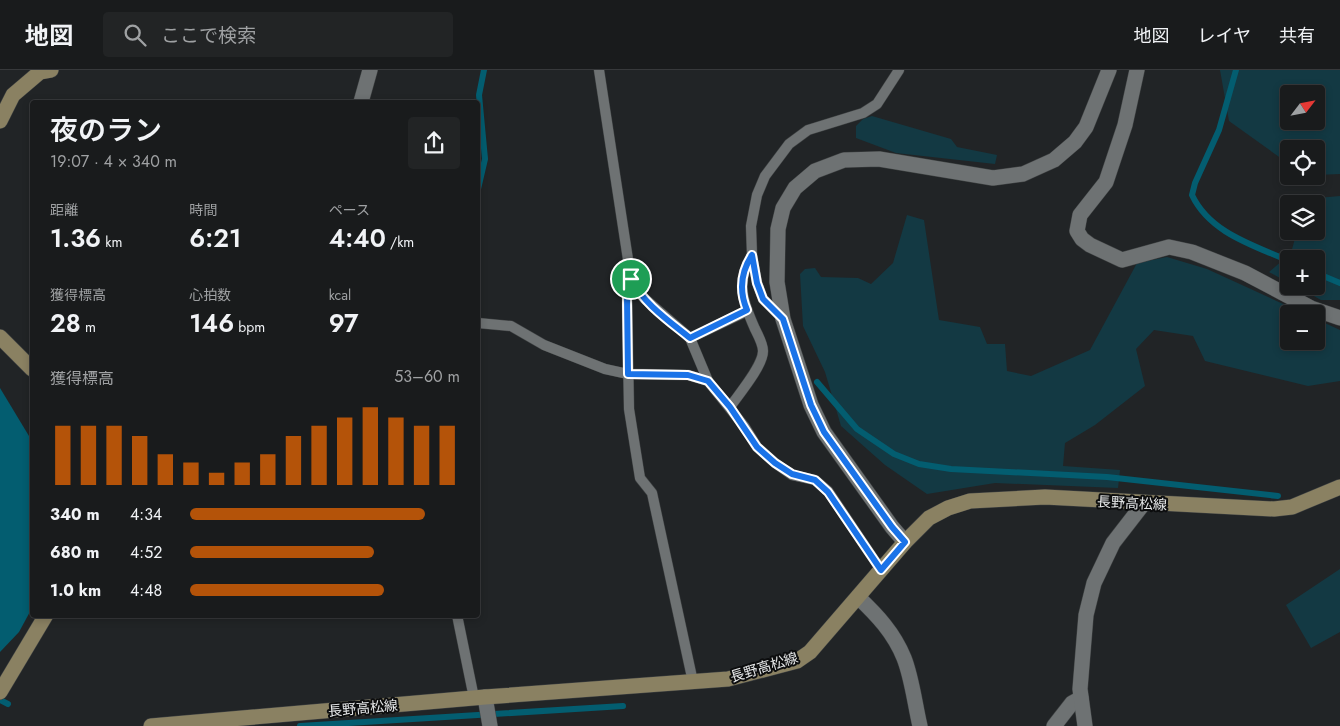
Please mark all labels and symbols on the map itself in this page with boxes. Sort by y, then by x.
north arrow [1280,85,1325,130]
pin [610,258,652,300]
street label: 長野高松線 [1097,491,1167,515]
street label: 長野高松線 [728,647,800,687]
street label: 長野高松線 [327,695,399,721]

